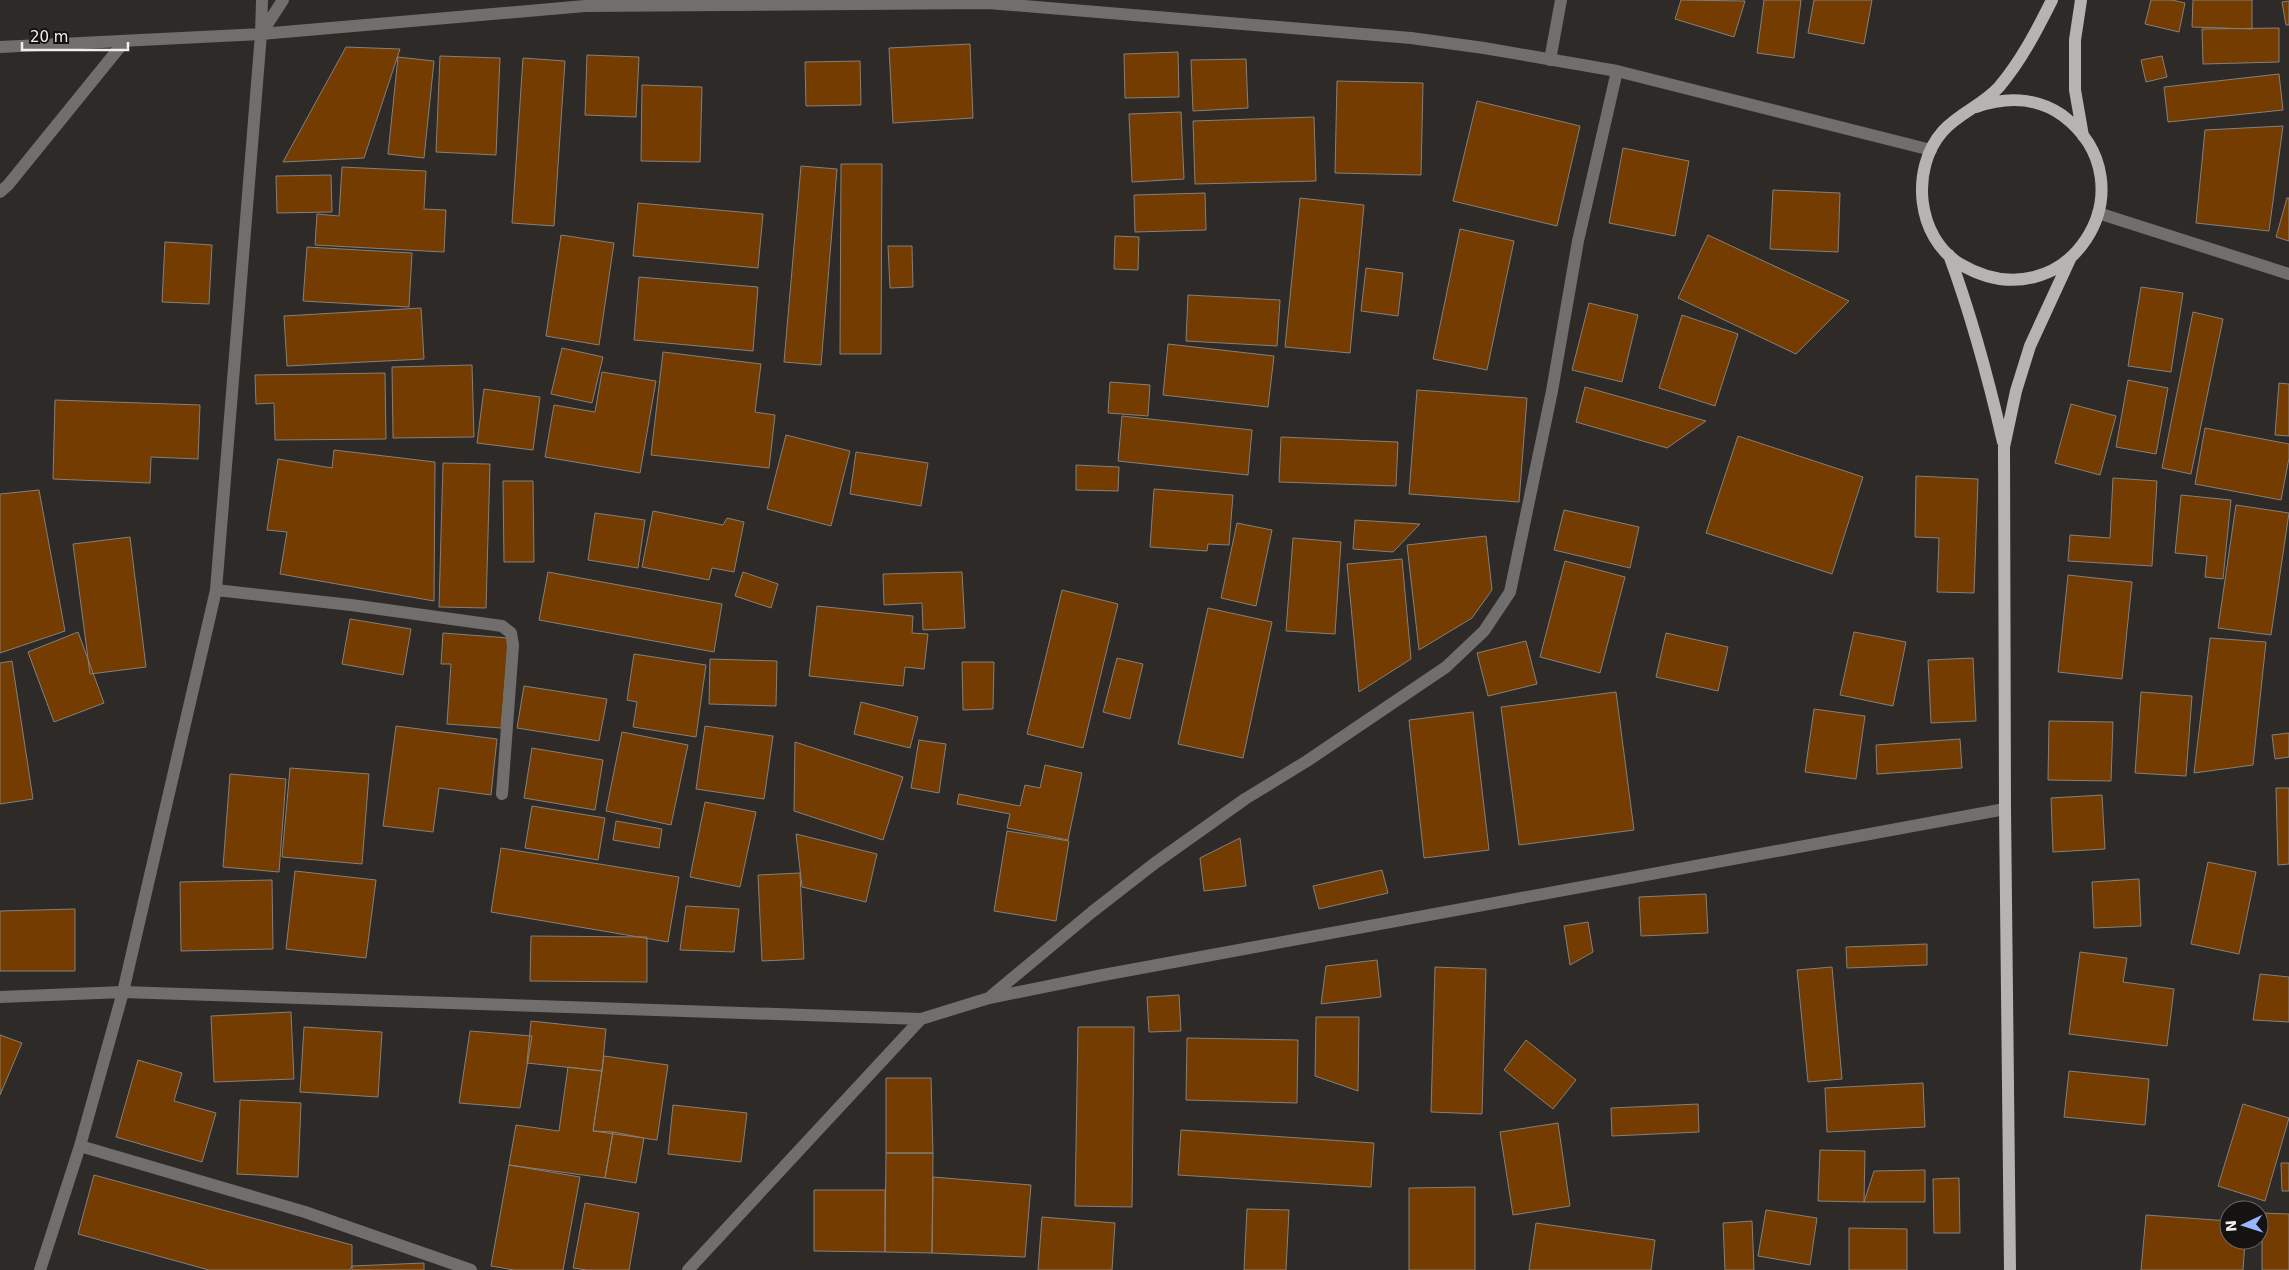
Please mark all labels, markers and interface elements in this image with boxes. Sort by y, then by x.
scale bar [22,20,129,52]
text: 20 m [30,28,68,46]
north arrow [2219,1200,2269,1250]
text: N [2223,1220,2239,1232]

